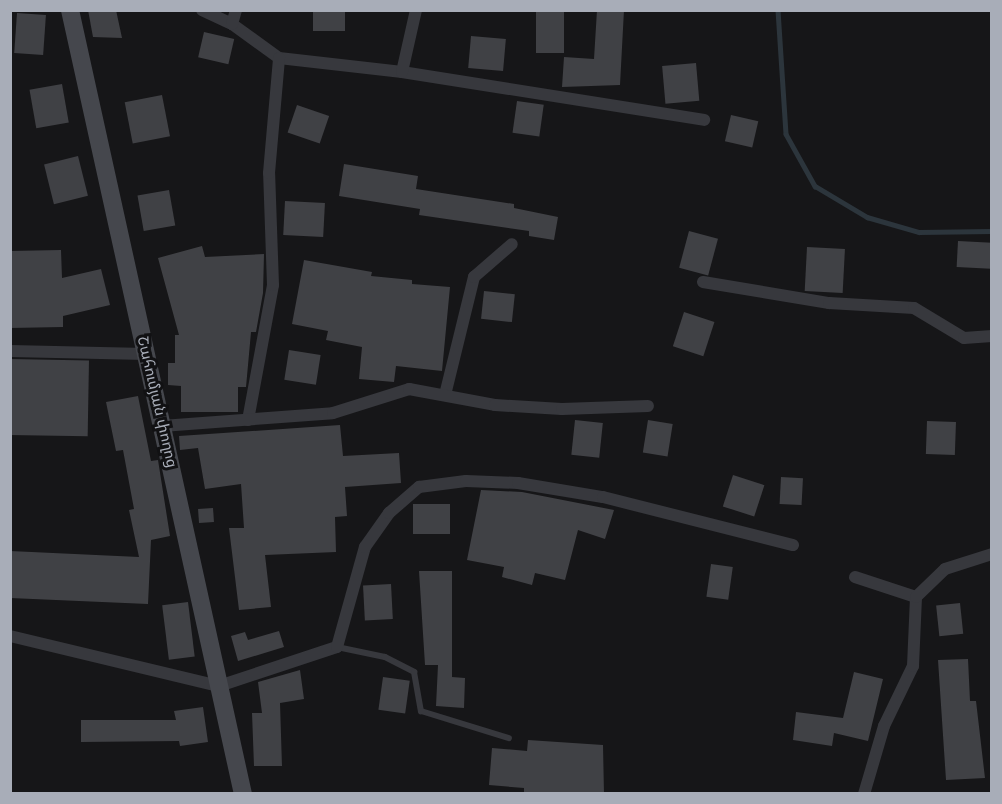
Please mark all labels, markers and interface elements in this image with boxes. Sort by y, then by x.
street label: Շահումյան փողոց [133,334,181,470]

